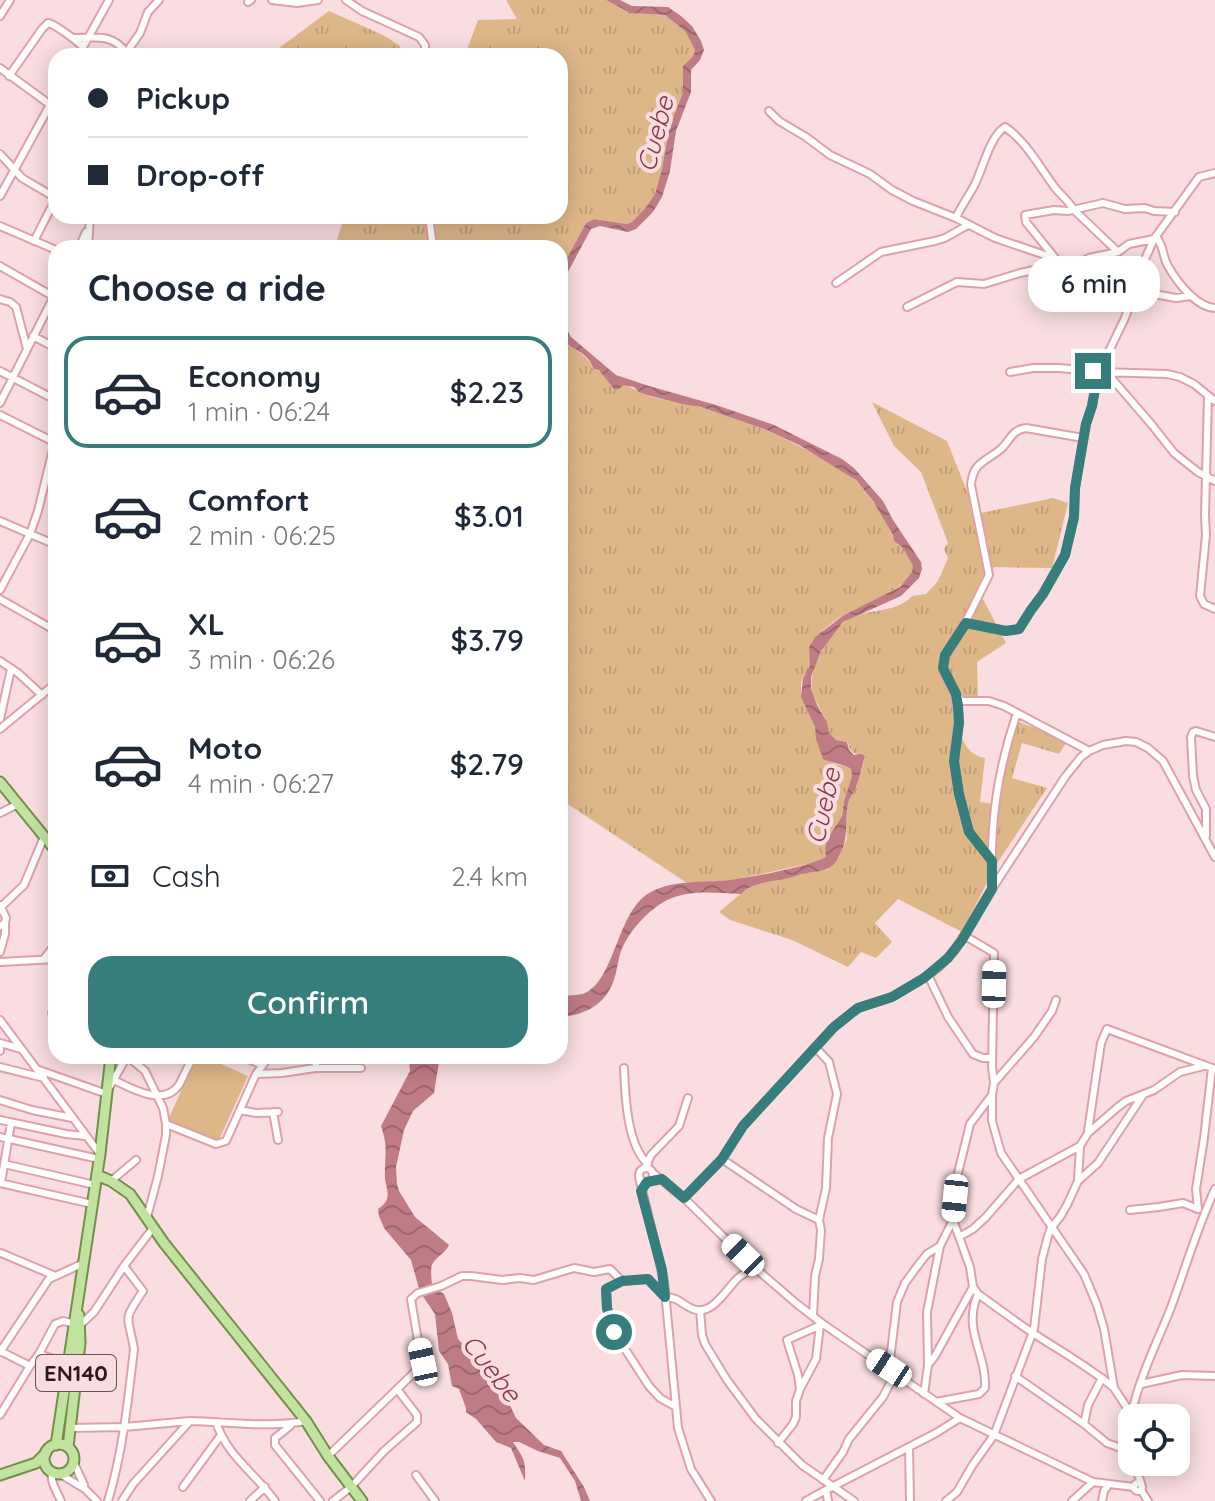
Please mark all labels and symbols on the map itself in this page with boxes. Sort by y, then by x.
water label: Cuebe [629,91,681,175]
callout: 6 min [1027,255,1159,311]
route end [1075,353,1111,389]
water label: Cuebe [798,764,848,847]
car [982,960,1006,1008]
car [941,1173,969,1223]
car [717,1230,769,1280]
route start [596,1314,632,1350]
water label: Cuebe [455,1328,529,1409]
car [406,1336,440,1388]
car [862,1345,916,1391]
road number: EN140 [36,1355,116,1391]

